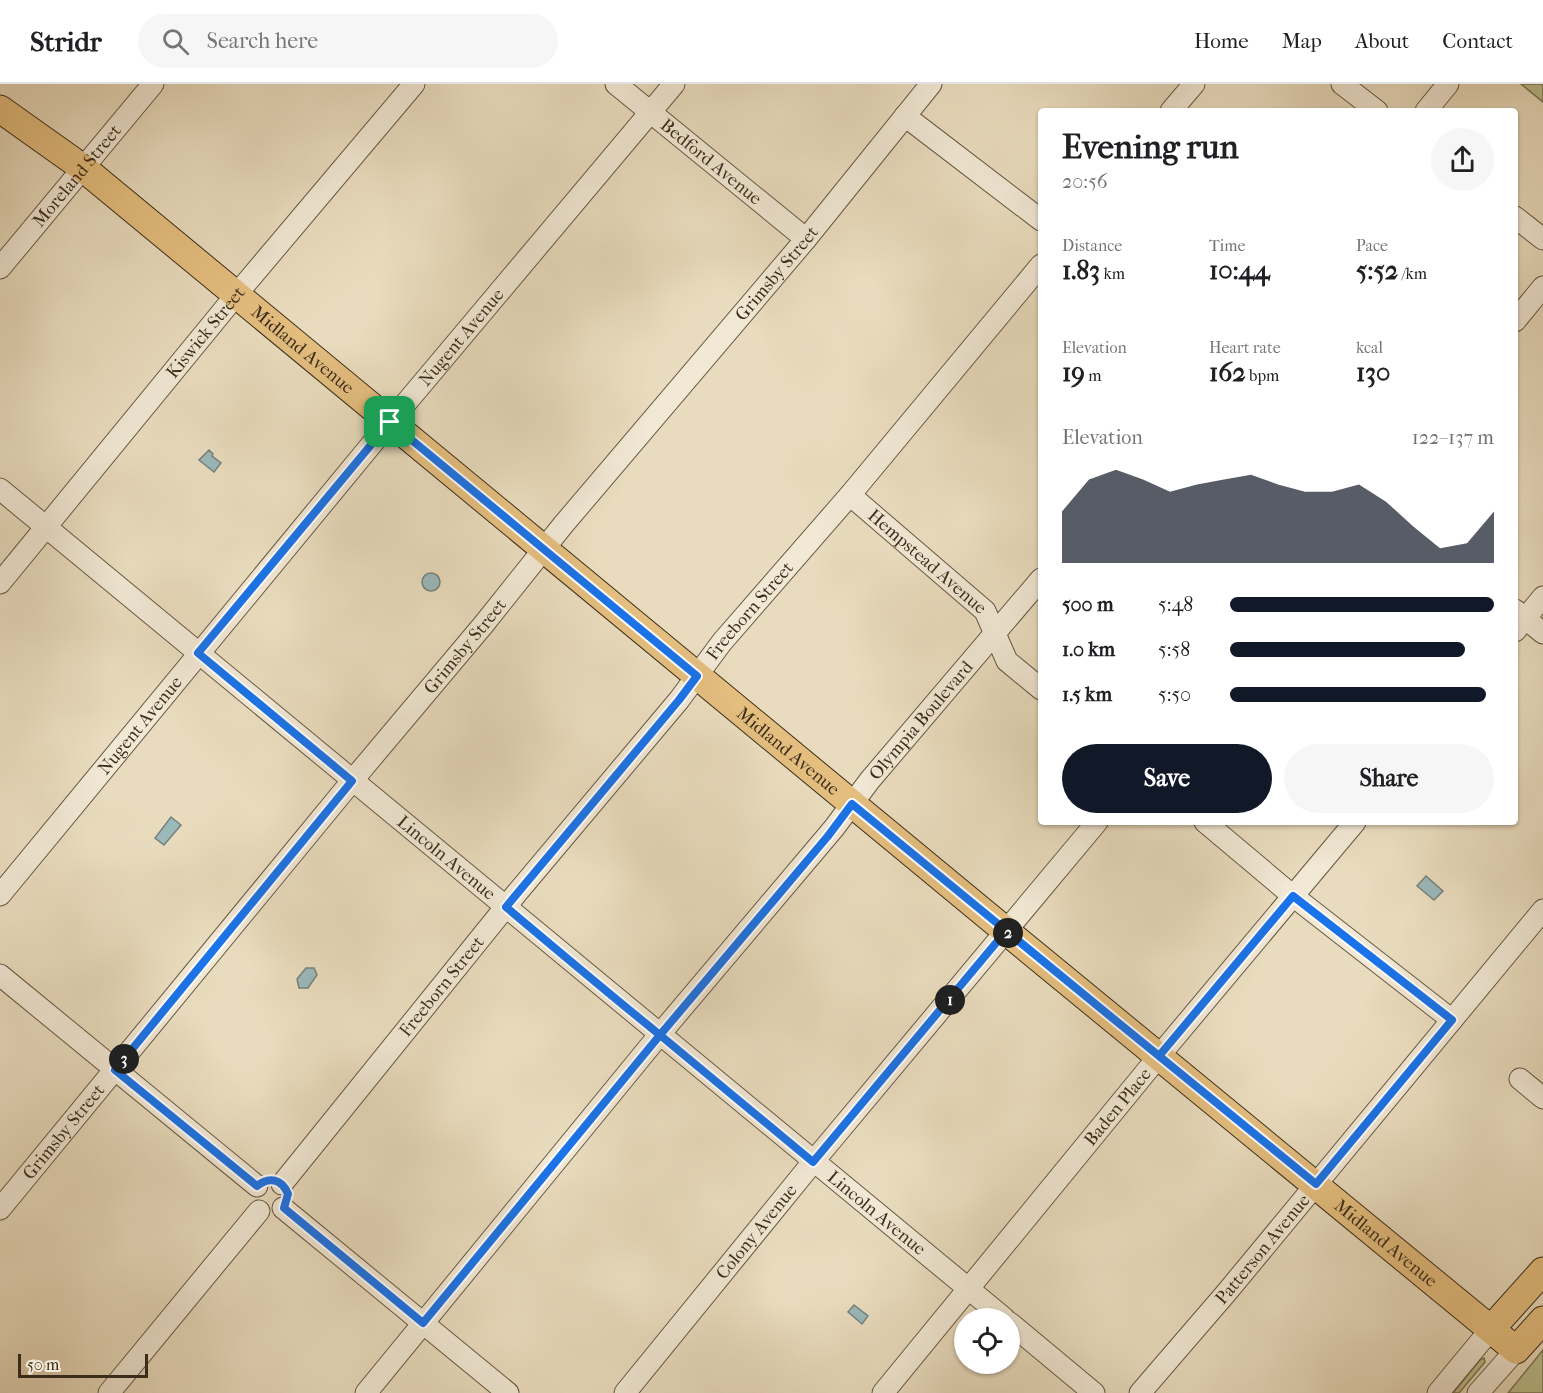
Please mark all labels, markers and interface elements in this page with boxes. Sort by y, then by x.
search box [138,14,558,68]
text: Stridr [30,25,102,58]
icon: search [159,25,192,58]
text: Search here [207,28,318,54]
text: Home [1194,29,1249,53]
text: Map [1282,29,1322,53]
text: About [1355,29,1409,53]
text: Contact [1442,29,1513,53]
street label: Bedford Avenue [657,114,766,209]
street label: Moreland Street [28,120,126,231]
text: Evening run [1062,128,1239,167]
button: share [1431,128,1494,191]
text: 20:56 [1062,170,1108,193]
street label: Grimsby Street [731,222,823,325]
text: Distance [1062,236,1122,255]
text: Time [1209,236,1245,255]
text: Pace [1356,236,1388,255]
text: 1.83 [1062,255,1100,286]
text: 10:44 [1209,255,1270,286]
text: 5:52 [1356,255,1398,286]
text: km [1100,264,1125,283]
text: /km [1398,264,1427,283]
street label: Kiswick Street [162,282,249,382]
street label: Nugent Avenue [414,284,508,390]
street label: Midland Avenue [247,301,358,398]
text: Elevation [1062,338,1127,357]
text: Heart rate [1209,338,1281,357]
text: kcal [1356,338,1383,357]
text: 19 [1062,357,1085,388]
text: 162 [1209,357,1246,388]
text: 130 [1356,357,1390,388]
text: m [1085,366,1102,385]
text: bpm [1246,366,1279,385]
pin [364,396,415,447]
icon: arrive [373,405,406,438]
text: Elevation [1062,426,1143,449]
text: 122–137 m [1412,426,1494,449]
street label: Hempstead Avenue [864,505,991,618]
street label: Freeborn Street [702,557,798,664]
text: 500 m [1062,593,1114,616]
text: 5:48 [1158,593,1193,616]
street label: Grimsby Street [419,594,511,698]
text: 1.0 km [1062,638,1115,661]
text: 5:58 [1158,638,1190,661]
street label: Olympia Boulevard [864,656,977,784]
street label: Nugent Avenue [93,672,187,779]
text: 1.5 km [1062,683,1112,706]
text: 5:50 [1158,683,1191,706]
street label: Midland Avenue [733,703,844,800]
button: Save [1062,744,1272,813]
button: Share [1284,744,1494,813]
street label: Lincoln Avenue [393,811,500,904]
pin: 2 [993,918,1023,948]
text: 2 [1004,923,1012,942]
street label: Freeborn Street [395,931,489,1041]
pin: 1 [935,985,965,1015]
text: 1 [947,990,953,1009]
pin: 3 [109,1044,139,1074]
text: 3 [121,1049,127,1068]
street label: Baden Place [1080,1064,1155,1150]
street label: Grimsby Street [18,1079,109,1184]
street label: Lincoln Avenue [823,1166,930,1260]
street label: Colony Avenue [711,1180,801,1283]
street label: Patterson Avenue [1211,1190,1314,1308]
street label: Midland Avenue [1330,1195,1442,1292]
map controls [954,1308,1020,1374]
button: locate [954,1308,1020,1374]
scale bar [18,1351,148,1378]
text: 50 m [27,1355,59,1374]

